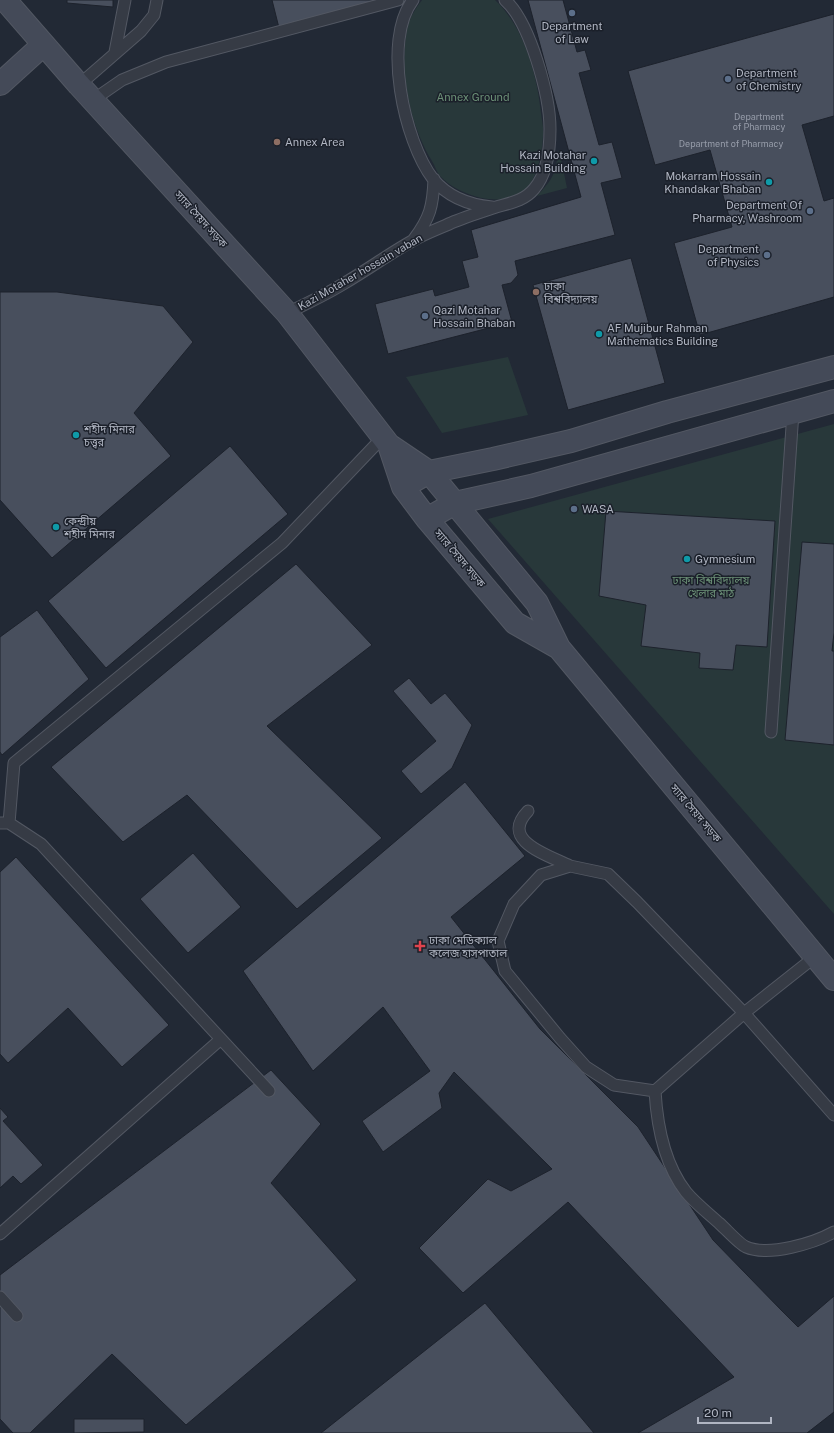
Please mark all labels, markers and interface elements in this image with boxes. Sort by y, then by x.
marker: Department of Law [567,8,577,18]
place label: Department of Law [542,20,602,45]
place label: Department of Chemistry [736,67,802,92]
marker: Department of Chemistry [723,74,733,84]
park label: Annex Ground [436,91,510,103]
house number: Department of Pharmacy [733,111,785,132]
place label: Annex Area [285,136,345,148]
marker: Annex Area [272,137,282,147]
house number: Department of Pharmacy [679,138,783,149]
place label: Kazi Motahar Hossain Building [500,149,586,174]
marker: Kazi Motahar Hossain Building [589,156,599,166]
place label: Mokarram Hossain Khandakar Bhaban [664,170,761,195]
marker: Mokarram Hossain Khandakar Bhaban [764,177,774,187]
street label: স্যার সৈয়দ সড়ক [172,187,230,250]
place label: Department Of Pharmacy, Washroom [692,199,803,224]
marker: Department Of Pharmacy, Washroom [805,206,815,216]
street label: Kazi Motaher hossain vaban [296,231,424,313]
place label: Department of Physics [698,243,759,268]
marker: Department of Physics [762,250,772,260]
place label: ঢাকা বিশ্ববিদ্যালয় [543,280,597,305]
marker: ঢাকা বিশ্ববিদ্যালয় [531,287,541,297]
place label: Qazi Motahar Hossain Bhaban [433,304,515,329]
marker: Qazi Motahar Hossain Bhaban [420,311,430,321]
place label: AF Mujibur Rahman Mathematics Building [607,322,718,347]
marker: AF Mujibur Rahman Mathematics Building [594,329,604,339]
place label: শহীদ মিনার চত্ত্বর [83,423,135,449]
marker: শহীদ মিনার চত্ত্বর [71,430,81,440]
place label: WASA [582,503,614,515]
marker: WASA [569,504,579,514]
place label: কেন্দ্রীয় শহীদ মিনার [63,515,115,540]
marker: কেন্দ্রীয় শহীদ মিনার [51,522,61,532]
street label: স্যার সৈয়দ সড়ক [432,526,488,590]
place label: Gymnesium [695,553,755,565]
marker: Gymnesium [682,554,692,564]
park label: ঢাকা বিশ্ববিদ্যালয় খেলার মাঠ [672,574,750,599]
street label: স্যার সৈয়দ সড়ক [668,781,724,845]
place label: ঢাকা মেডিক্যাল কলেজ হাসপাতাল [428,934,508,959]
marker: ঢাকা মেডিক্যাল কলেজ হাসপাতাল [414,940,426,952]
scale bar [698,1399,771,1425]
text: 20 m [704,1406,732,1420]

